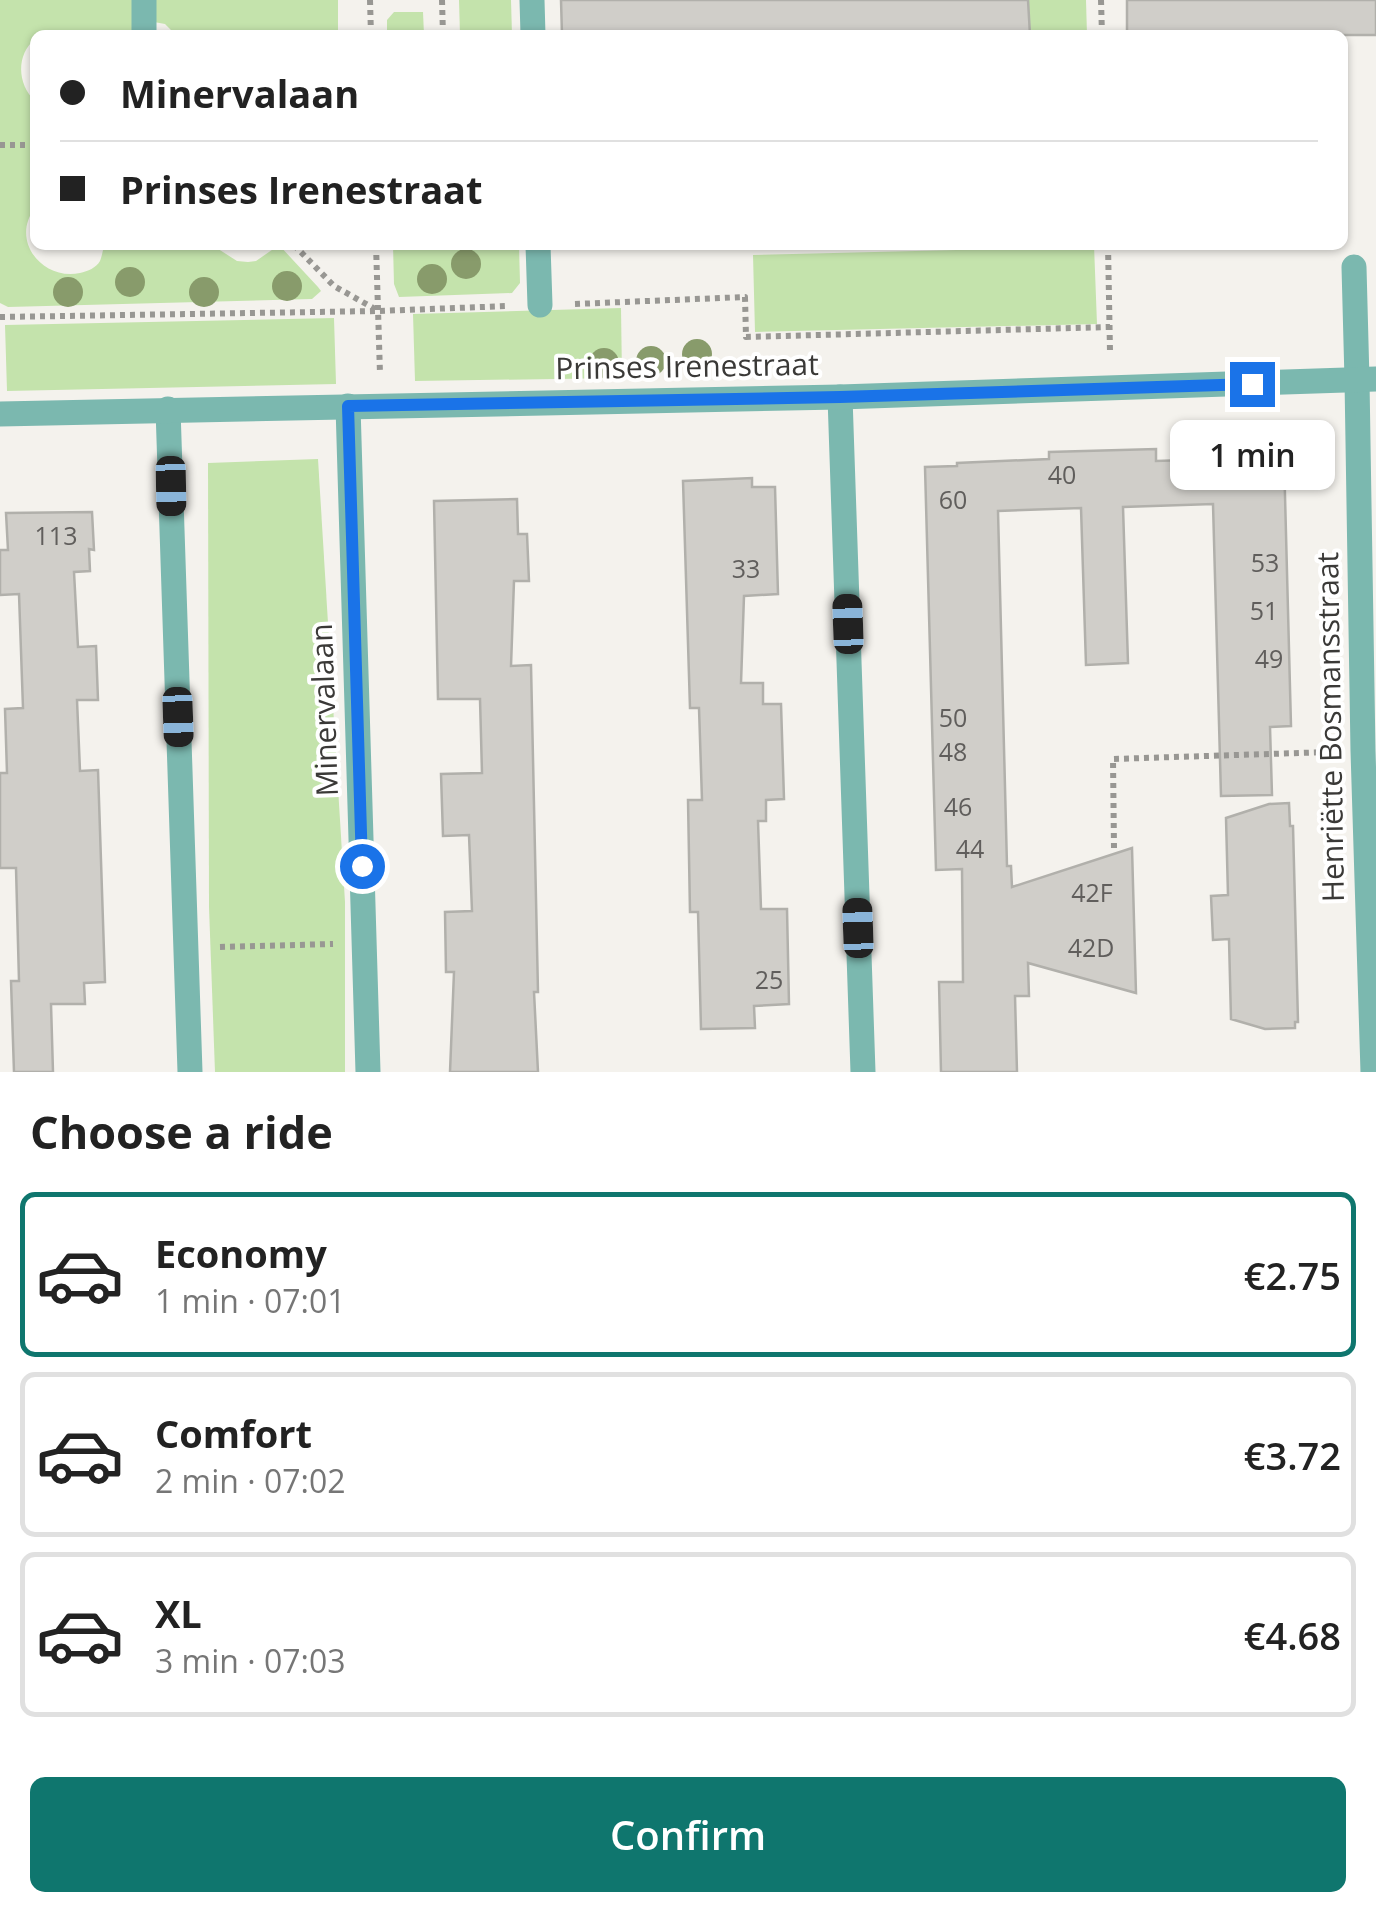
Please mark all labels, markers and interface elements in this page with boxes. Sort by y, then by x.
text: Minervalaan [120,67,359,119]
text: Prinses Irenestraat [120,163,483,215]
street label: Prinses Irenestraat [555,343,819,388]
route end [1230,362,1275,407]
callout: 1 min [1170,419,1334,489]
text: 1 min [1209,433,1296,476]
car [155,456,187,516]
house number: 40 [1048,457,1076,491]
house number: 60 [939,482,967,516]
house number: 113 [35,518,77,552]
house number: 53 [1251,545,1279,579]
house number: 33 [732,551,760,585]
street label: Henriëtte Bosmansstraat [1306,552,1353,902]
car [832,593,864,655]
house number: 51 [1250,593,1278,627]
street label: Minervalaan [300,623,347,797]
house number: 49 [1255,641,1283,675]
car [162,686,194,748]
house number: 50 [939,700,967,734]
house number: 48 [939,734,967,768]
house number: 46 [944,789,972,823]
house number: 44 [956,831,984,865]
route start [340,844,385,889]
house number: 42F [1071,875,1113,909]
car [842,897,874,959]
house number: 42D [1068,930,1114,964]
house number: 25 [755,962,783,996]
text: Choose a ride [30,1101,333,1162]
text: Economy [155,1227,327,1279]
icon: car [35,1230,125,1320]
text: €2.75 [1244,1249,1341,1301]
text: 1 min · 07:01 [155,1279,346,1322]
text: Comfort [155,1407,312,1459]
icon: car [35,1410,125,1500]
text: €3.72 [1244,1429,1341,1481]
text: 2 min · 07:02 [155,1459,346,1502]
text: XL [155,1587,202,1639]
icon: car [35,1590,125,1680]
text: €4.68 [1244,1609,1341,1661]
text: 3 min · 07:03 [155,1639,346,1682]
button: Confirm [30,1777,1346,1892]

